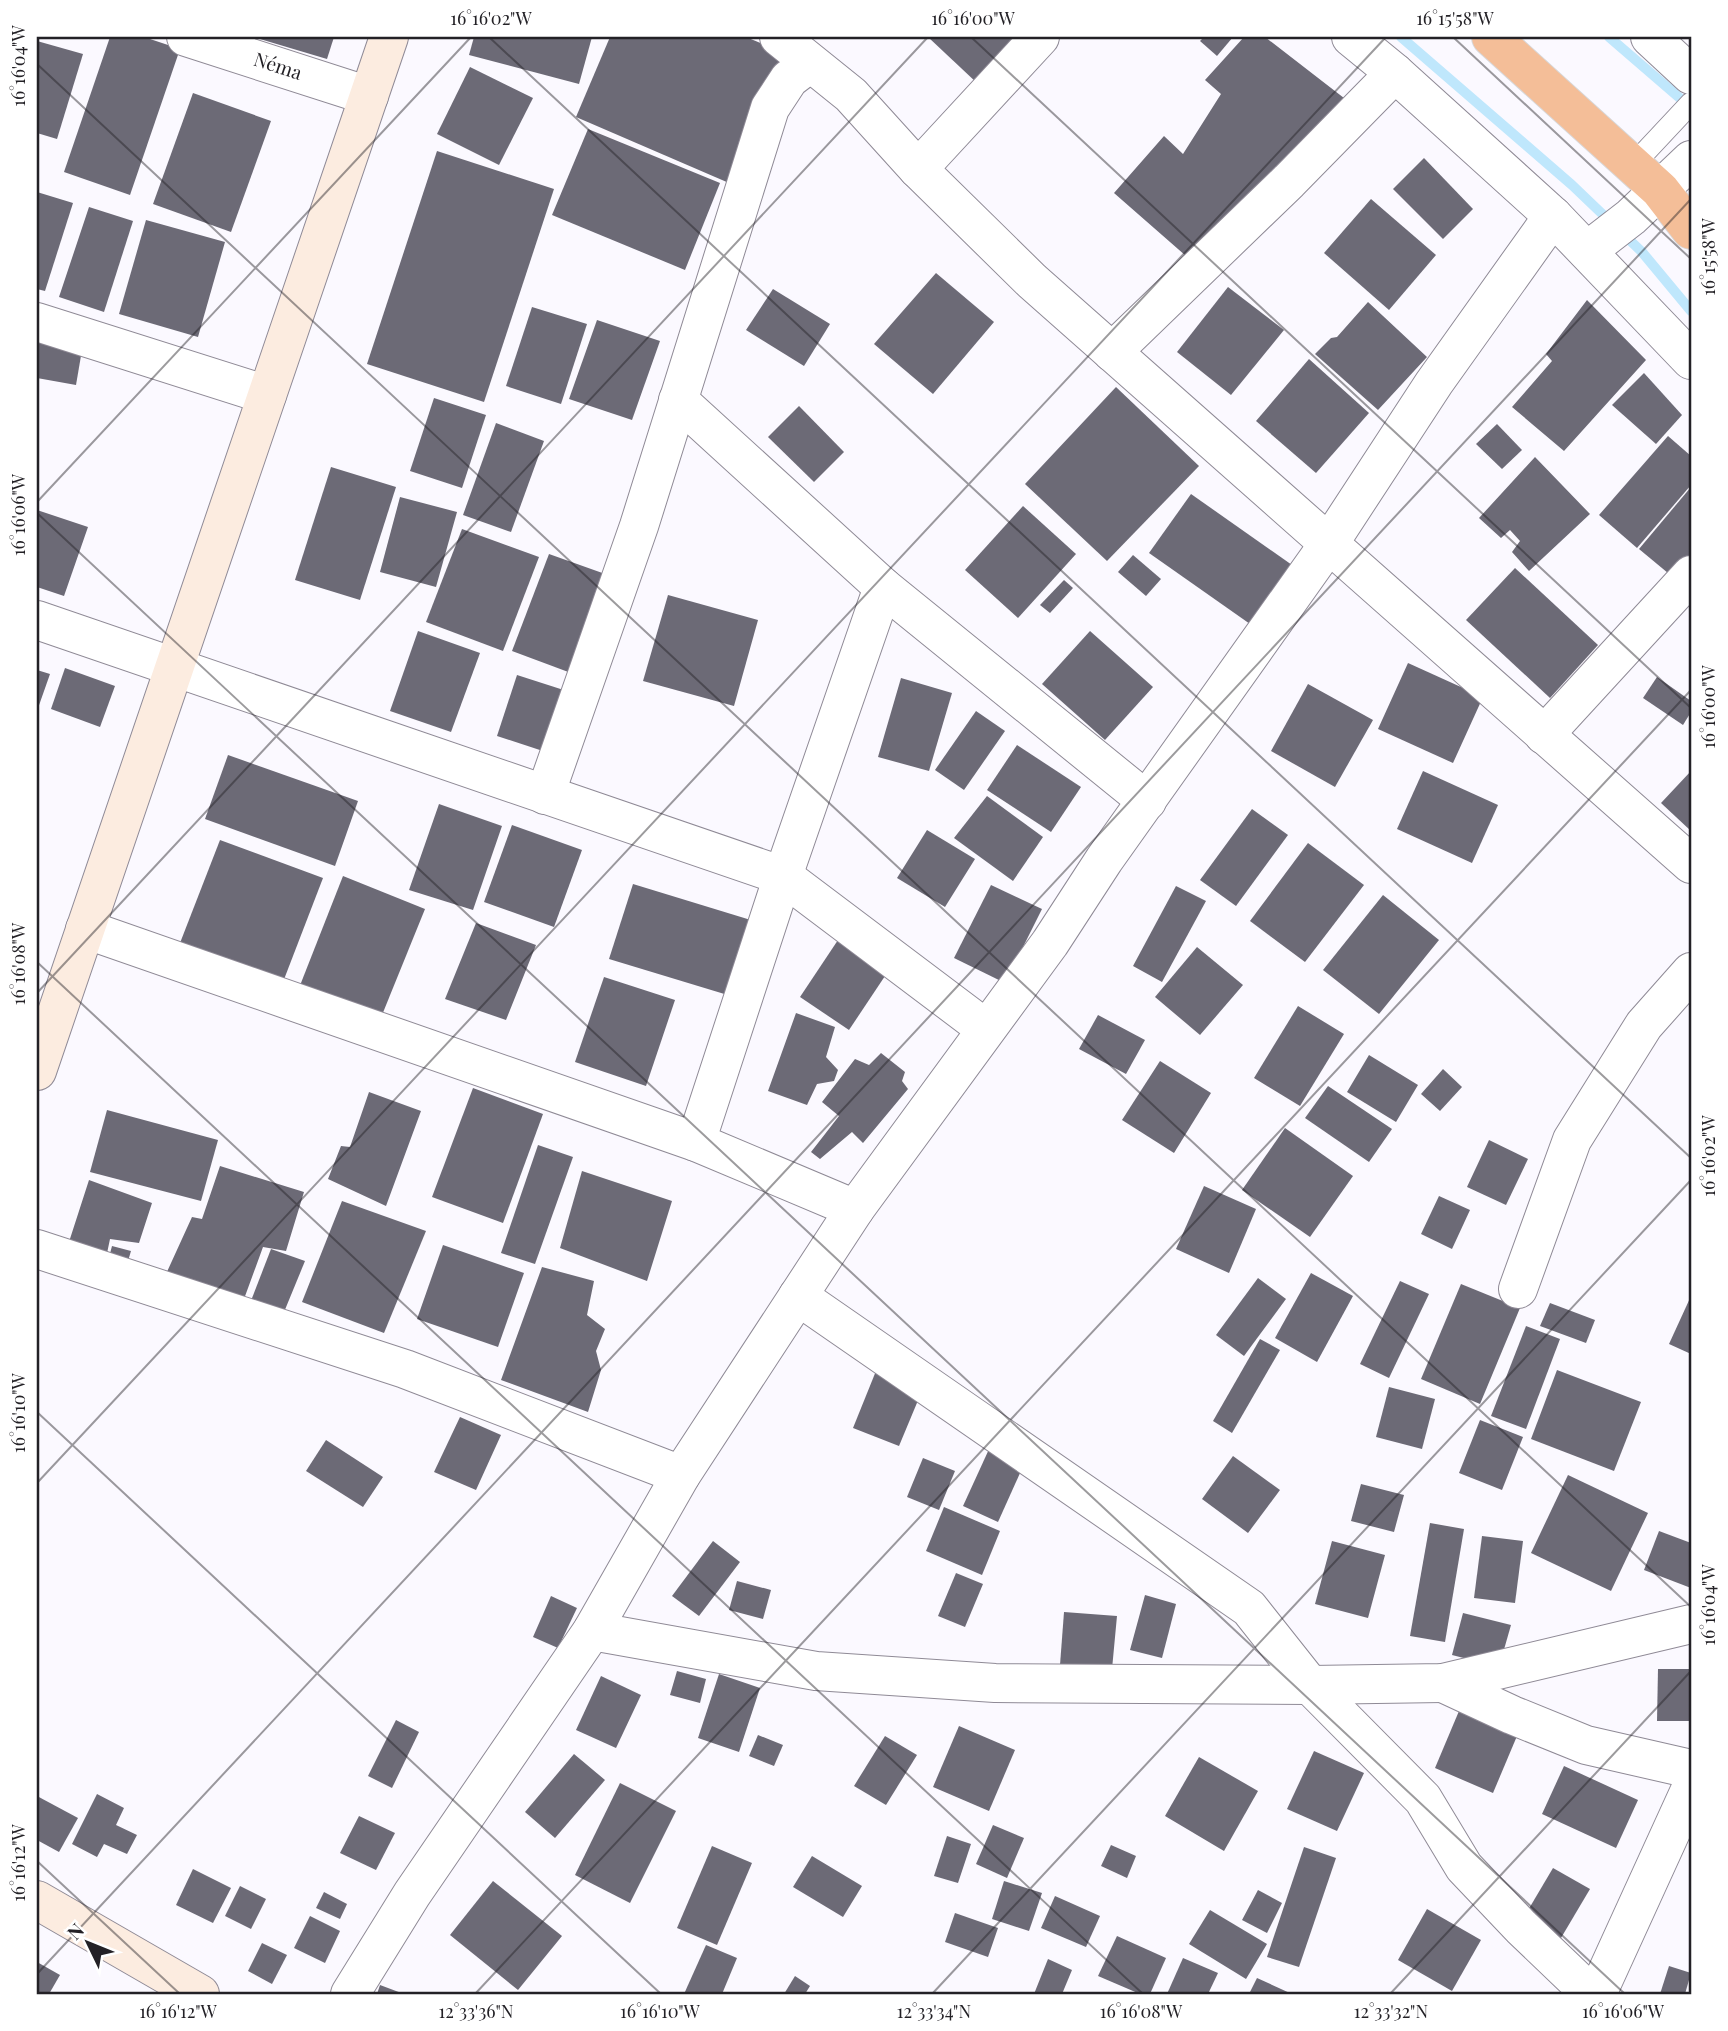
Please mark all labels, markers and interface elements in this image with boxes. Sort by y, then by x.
text: 16°16'02"W [450,6,532,30]
text: 16°16'00"W [931,6,1016,30]
text: 16°15'58"W [1416,6,1494,30]
text: 16°16'04"W [6,25,30,107]
street label: Néma [251,45,306,85]
text: 16°15'58"W [1696,218,1720,296]
text: 16°16'06"W [6,473,30,556]
text: 16°16'00"W [1696,664,1720,749]
text: 16°16'08"W [6,922,30,1005]
text: 16°16'02"W [1696,1115,1720,1197]
text: 16°16'10"W [6,1372,30,1453]
text: 16°16'04"W [1696,1564,1720,1646]
text: 16°16'12"W [6,1823,30,1902]
north arrow [52,1909,122,1979]
text: N [61,1917,89,1945]
text: 16°16'12"W [139,1999,218,2023]
text: 12°33'36"N [438,1999,514,2023]
text: 16°16'10"W [620,1999,701,2023]
text: 12°33'34"N [897,1999,971,2023]
text: 16°16'08"W [1100,1999,1183,2023]
text: 12°33'32"N [1354,1999,1428,2023]
text: 16°16'06"W [1582,1999,1665,2023]

